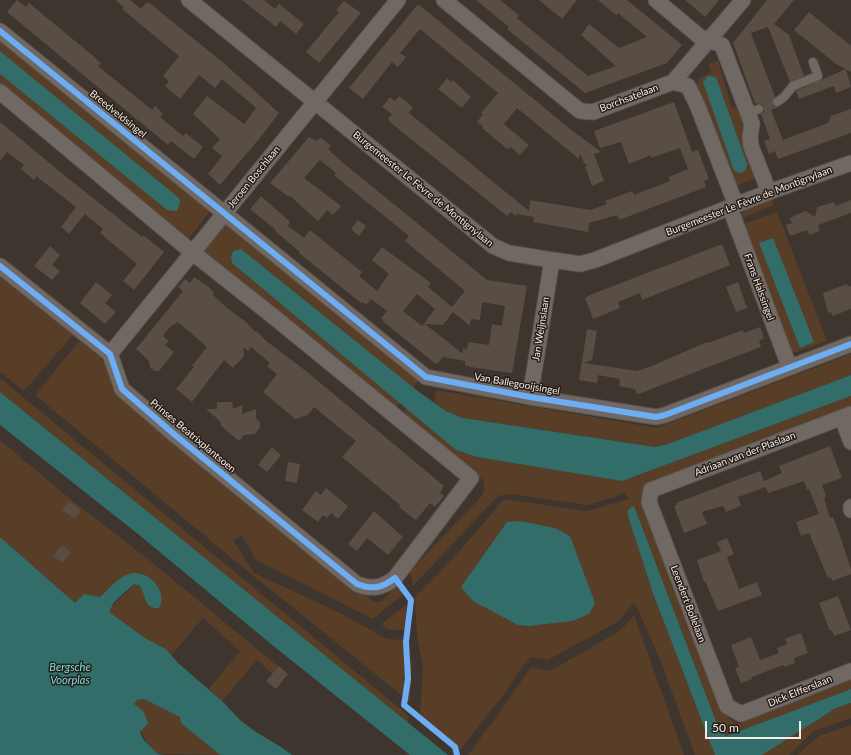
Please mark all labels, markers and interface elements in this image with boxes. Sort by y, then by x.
street label: Borchsatelaan [598,81,660,115]
street label: Breedveldsingel [87,88,149,140]
street label: Burgemeester Le Fèvre de Montignylaan [350,129,496,249]
street label: Jeroen Boschlaan [225,144,283,210]
street label: Burgemeester Le Fèvre de Montignylaan [664,164,834,238]
street label: Frans Halssingel [741,252,777,322]
street label: Jan Weijnslaan [530,296,552,362]
street label: Van Ballegooijsingel [473,371,561,397]
street label: Prinses Beatrixplantsoen [148,397,238,475]
street label: Adriaan van der Plaslaan [693,429,797,479]
street label: Leendert Bollelaan [668,564,708,644]
water label: Bergsche Voorplas [49,660,91,686]
street label: Dick Elfferslaan [766,673,834,709]
scale bar [707,713,803,739]
text: 50 m [712,720,739,735]

